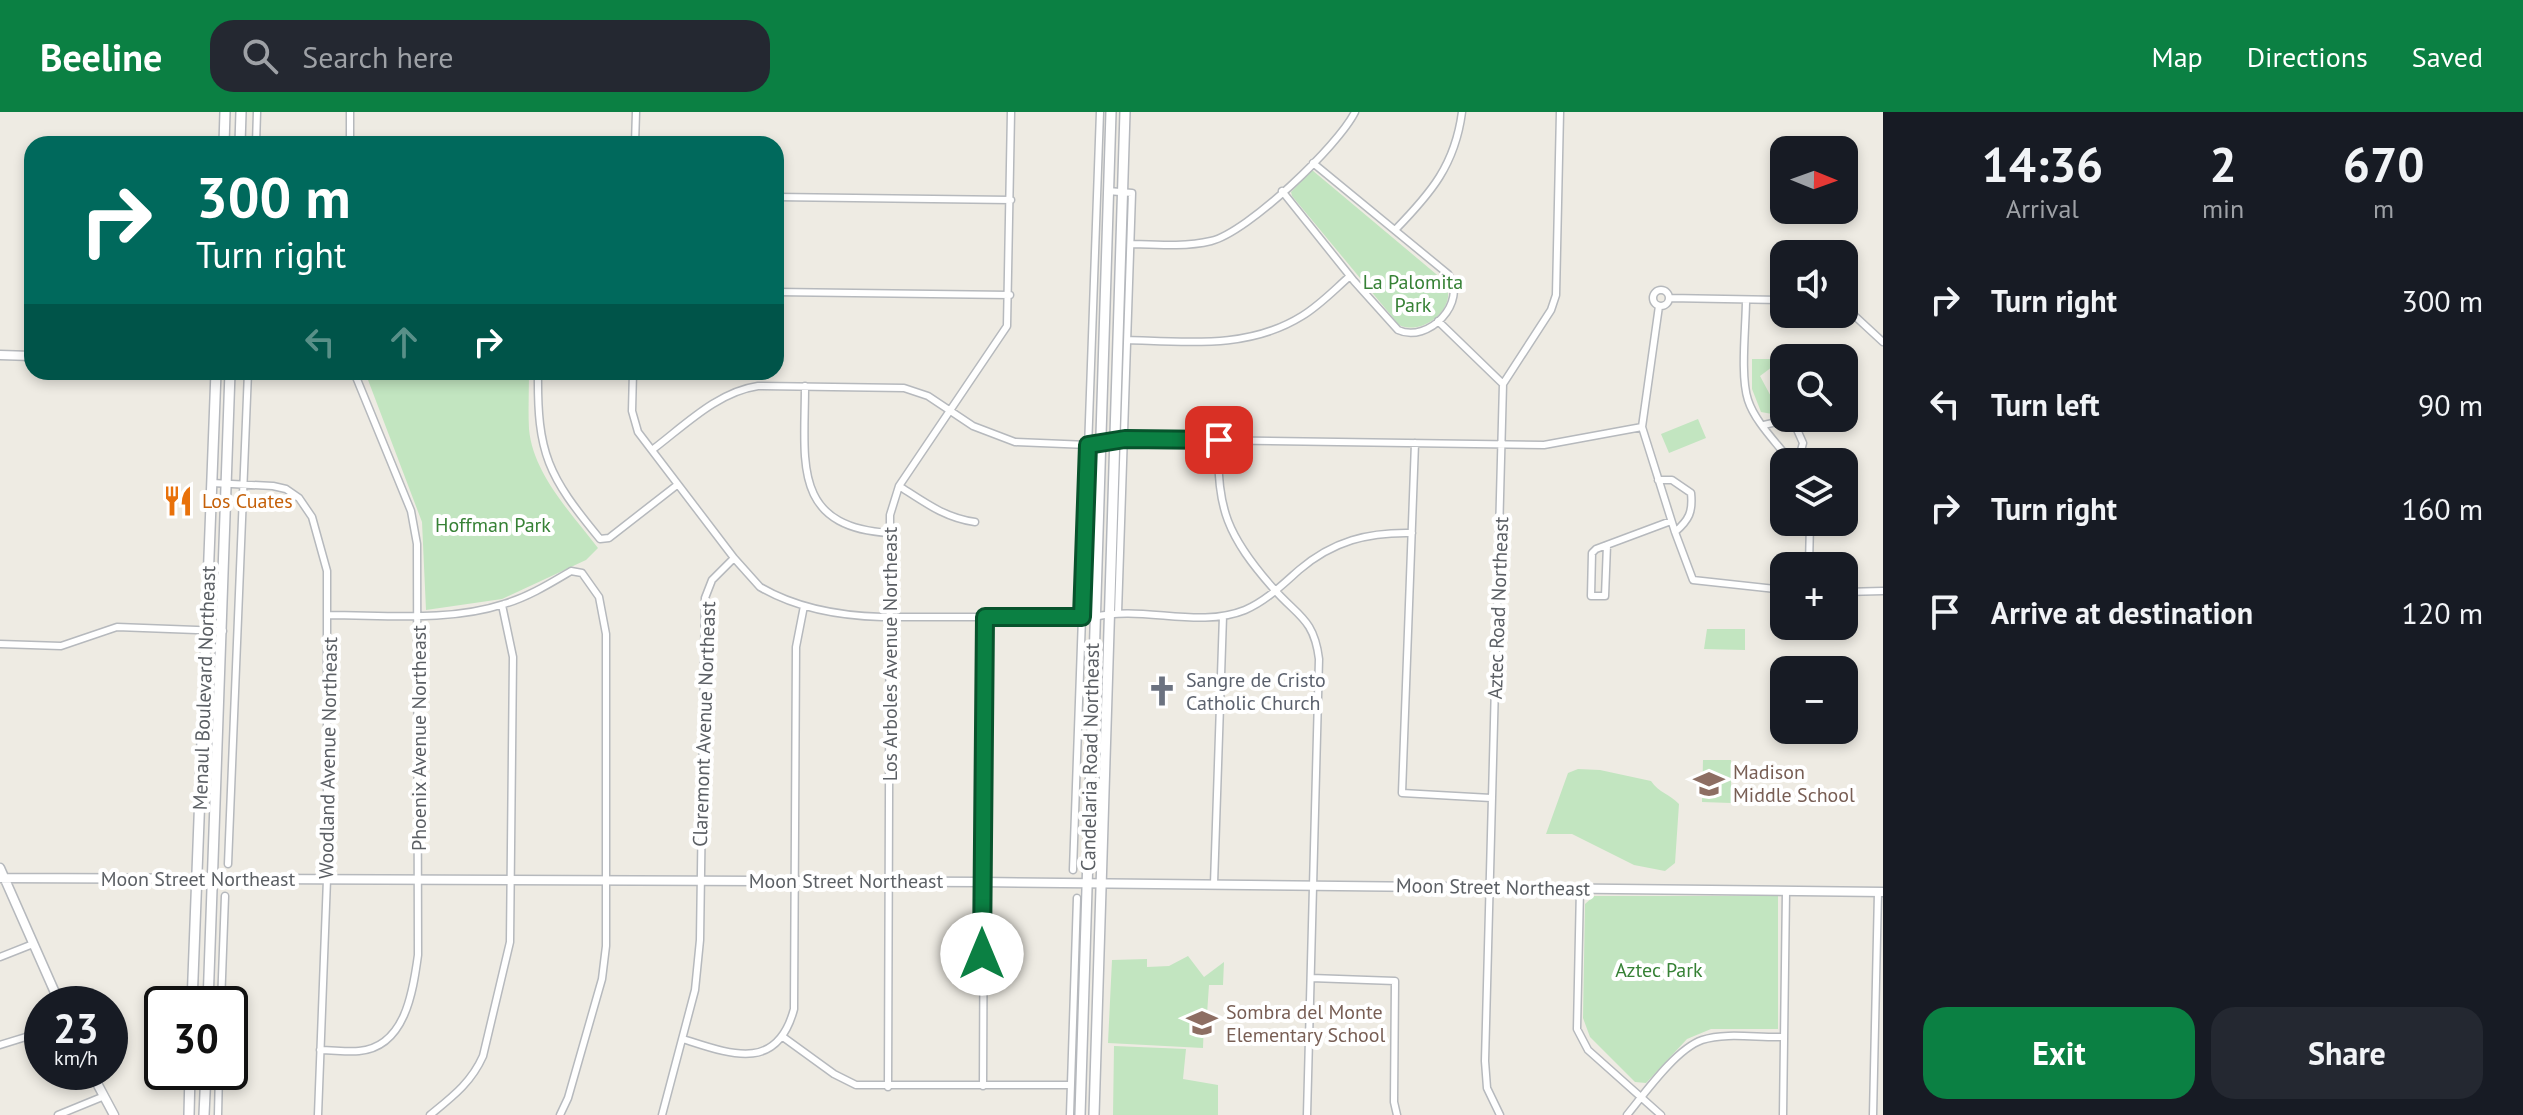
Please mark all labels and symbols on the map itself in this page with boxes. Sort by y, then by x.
north arrow [1770,136,1858,224]
park label: La Palomita Park [1363,269,1463,318]
pin [1185,406,1253,474]
restaurant icon: Los Cuates [161,484,195,518]
place label: Los Cuates [202,488,293,514]
park label: Hoffman Park [435,512,551,538]
street label: Aztec Road Northeast [1482,516,1514,700]
street label: Los Arboles Avenue Northeast [877,527,903,781]
street label: Menaul Boulevard Northeast [187,565,221,811]
street label: Claremont Avenue Northeast [687,600,721,847]
street label: Phoenix Avenue Northeast [406,625,432,851]
street label: Woodland Avenue Northeast [313,636,343,879]
street label: Candelaria Road Northeast [1075,642,1105,871]
place label: Sangre de Cristo Catholic Church [1186,667,1326,716]
church icon: Sangre de Cristo Catholic Church [1145,674,1179,708]
place label: Madison Middle School [1733,759,1855,808]
school or university icon: Madison Middle School [1692,767,1726,801]
street label: Moon Street Northeast [101,866,295,892]
street label: Moon Street Northeast [749,868,943,894]
street label: Moon Street Northeast [1396,872,1591,902]
position arrow [940,912,1024,996]
park label: Aztec Park [1615,957,1703,983]
speed limit sign: 30 [144,986,248,1090]
place label: Sombra del Monte Elementary School [1226,999,1386,1048]
school or university icon: Sombra del Monte Elementary School [1185,1006,1219,1040]

